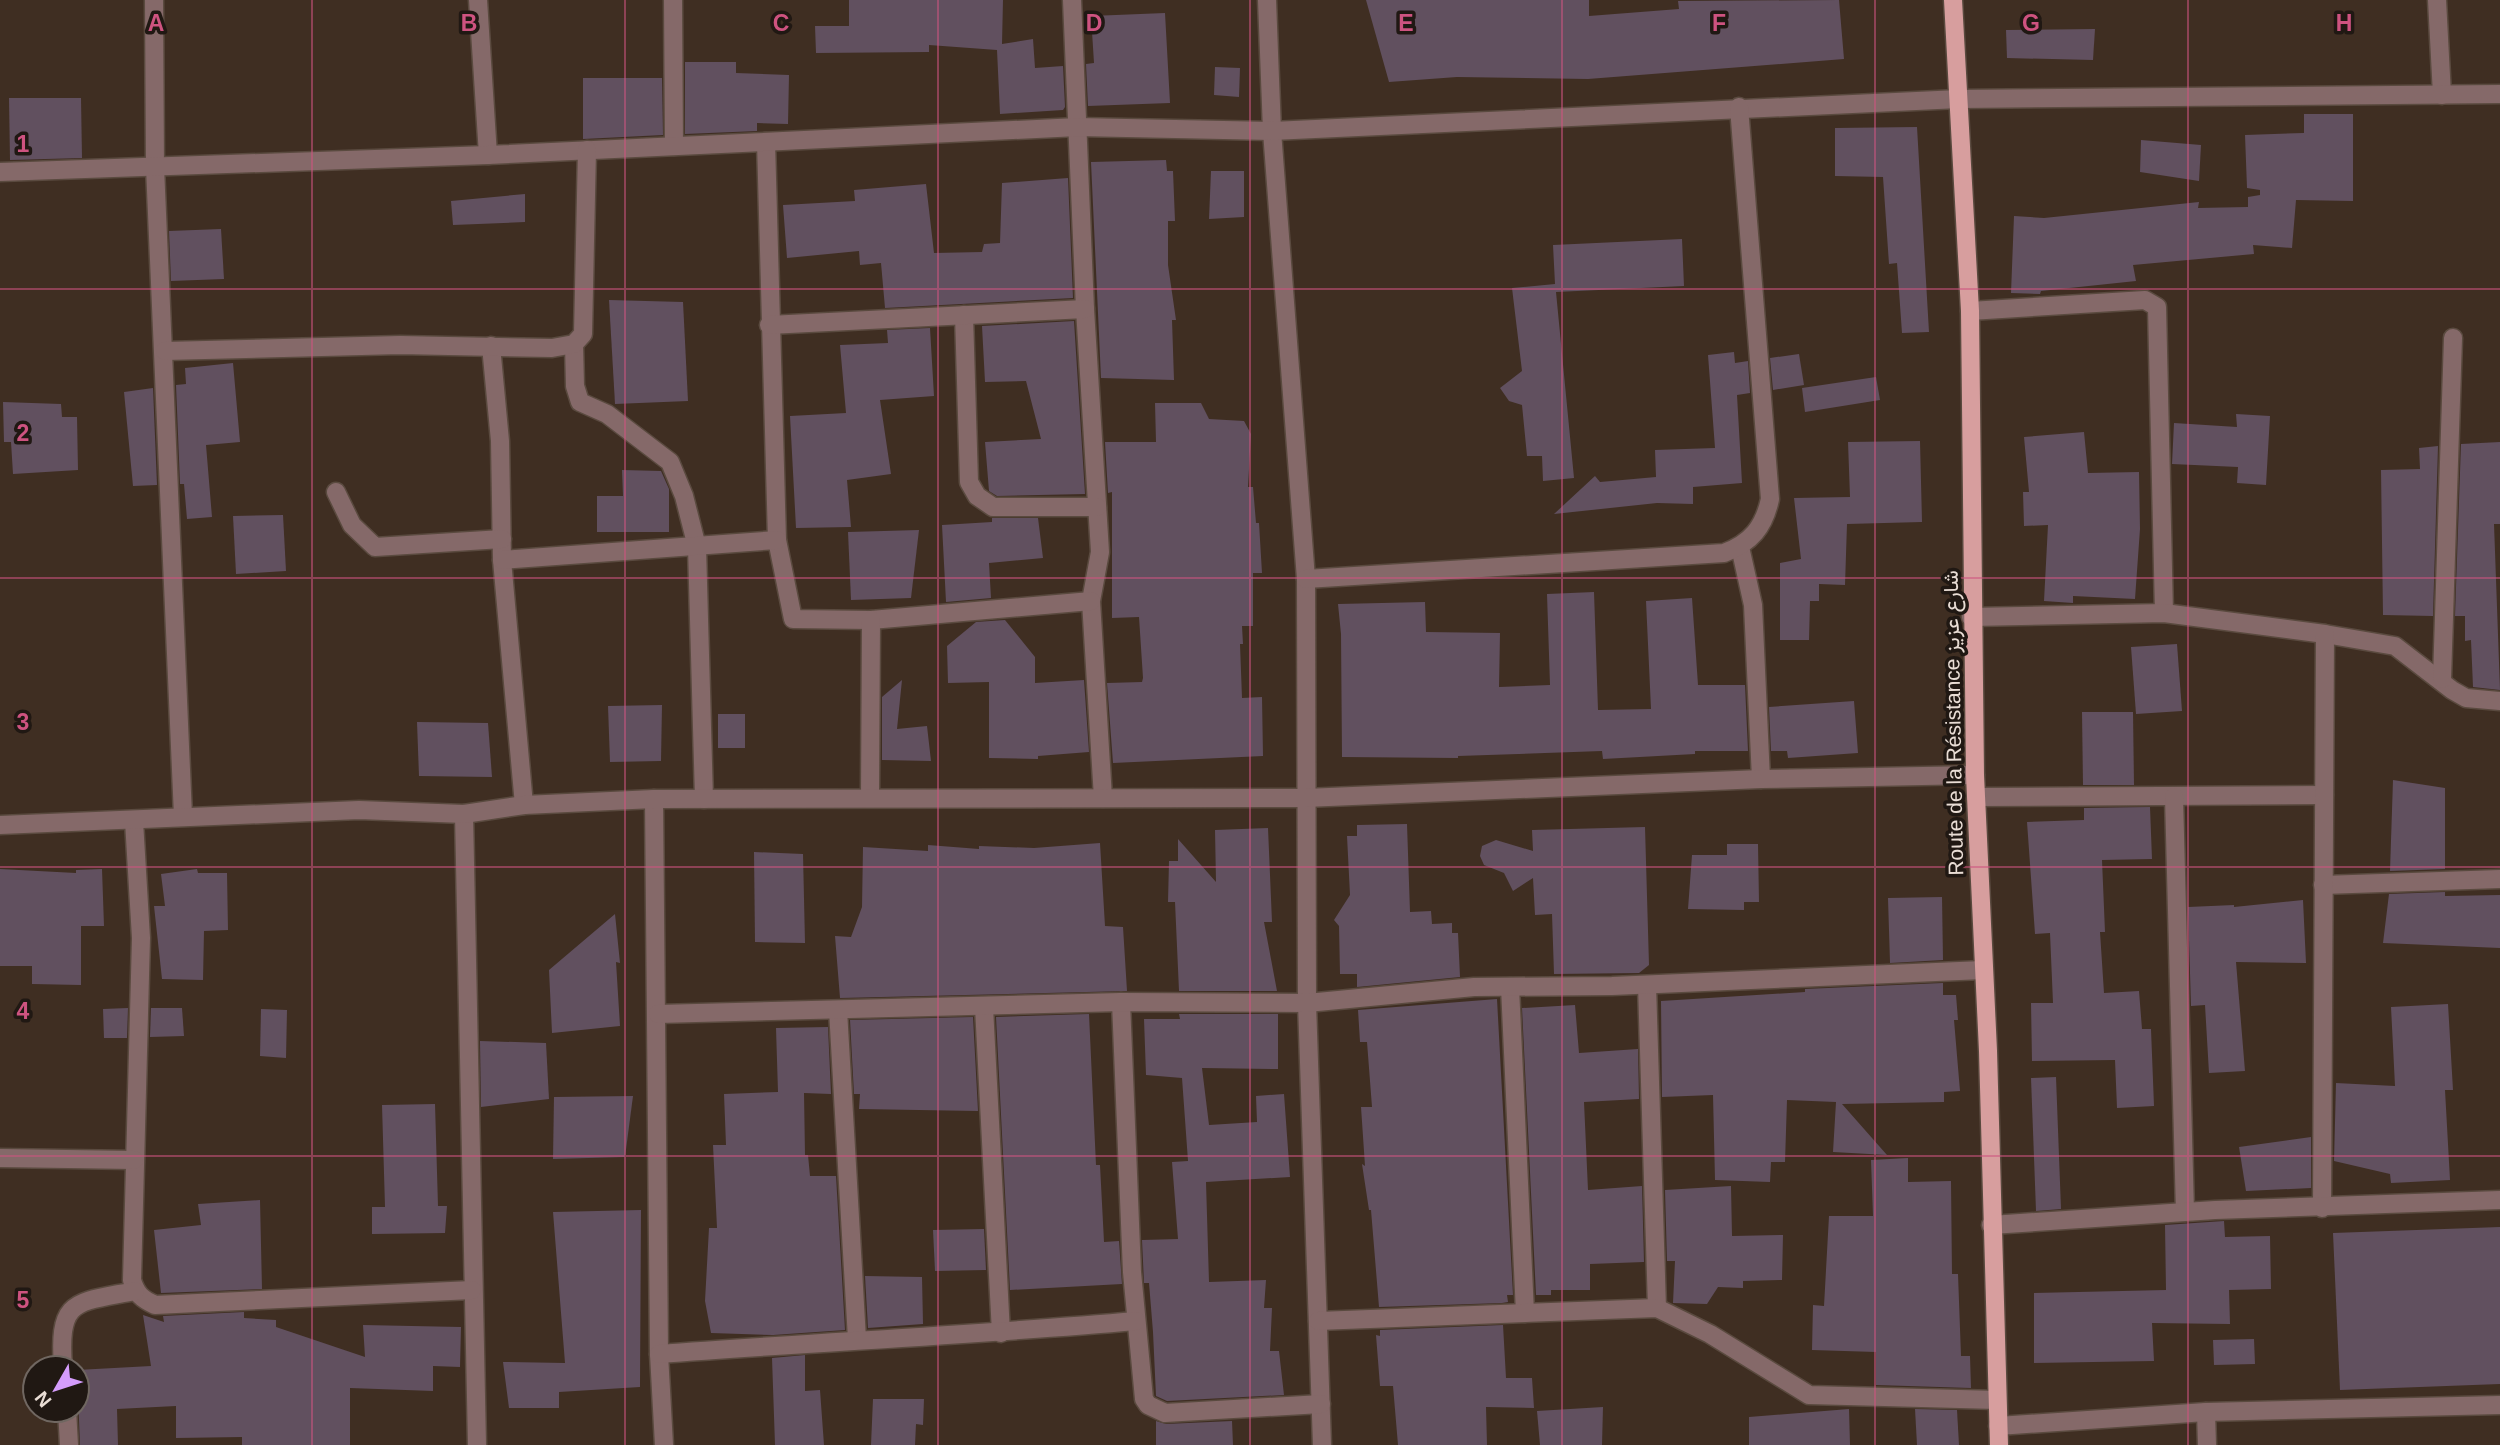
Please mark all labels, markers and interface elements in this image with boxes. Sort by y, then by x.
text: A [148,10,164,36]
text: B [461,10,477,36]
text: C [773,10,789,36]
text: D [1086,10,1102,36]
text: E [1398,10,1414,36]
text: F [1712,10,1726,36]
text: G [2022,10,2040,36]
text: H [2336,10,2352,36]
text: 1 [17,131,30,157]
text: 2 [17,420,29,446]
street label: Route de la Résistance شارع عزيز [1939,570,1970,876]
text: 3 [17,709,29,735]
text: 4 [17,998,30,1024]
text: 5 [17,1287,30,1313]
north arrow [21,1354,91,1424]
text: N [31,1387,56,1411]

